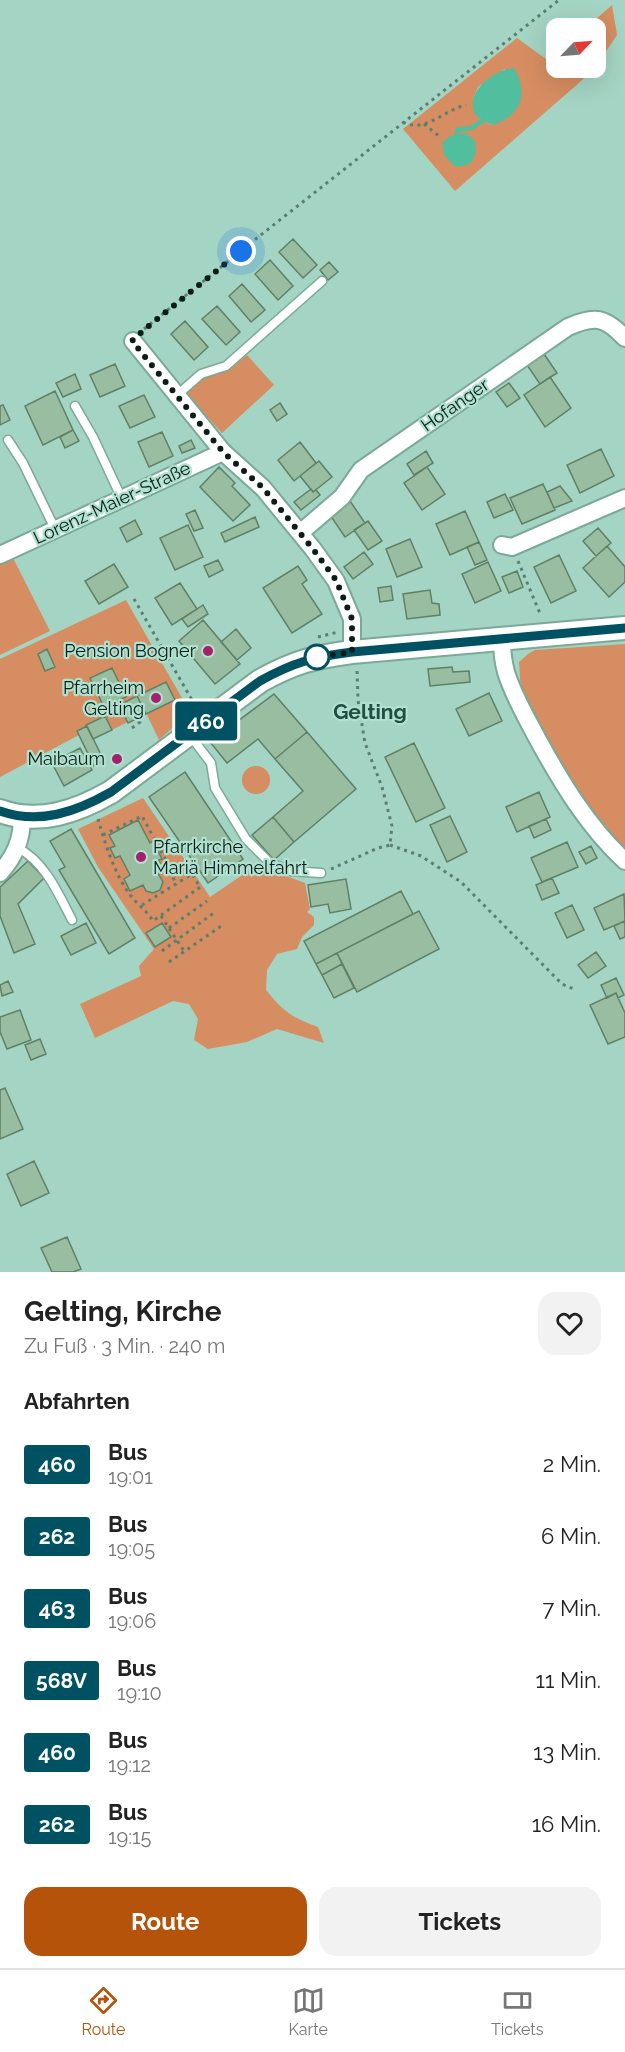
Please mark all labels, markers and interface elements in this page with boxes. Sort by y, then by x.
north arrow [546,18,606,78]
map controls [546,18,606,78]
your location [226,236,256,266]
street label: Hofanger [417,373,493,436]
street label: Lorenz-Maier-Straße [30,457,194,548]
place label: Pension Bogner [64,640,197,661]
marker: Pension Bogner [201,644,215,658]
unlabelled marker [304,644,330,670]
place label: Pfarrheim Gelting [63,677,144,719]
marker: Pfarrheim Gelting [149,691,163,705]
district label: Gelting [333,699,407,724]
line badge: 460 [172,702,240,740]
text: 460 [187,709,225,734]
place label: Maibaum [27,748,105,769]
marker: Maibaum [110,752,124,766]
place label: Pfarrkirche Mariä Himmelfahrt [153,836,307,878]
marker: Pfarrkirche Mariä Himmelfahrt [134,850,148,864]
button: heart [538,1292,601,1355]
text: Gelting, Kirche [24,1295,222,1328]
text: Zu Fuß · 3 Min. · 240 m [24,1334,225,1358]
text: Abfahrten [24,1388,130,1414]
text: Bus [108,1439,147,1465]
text: 2 Min. [543,1451,601,1477]
text: 460 [38,1452,76,1477]
text: 19:01 [108,1465,153,1489]
text: Bus [108,1511,147,1537]
text: 6 Min. [541,1523,601,1549]
text: 262 [39,1524,75,1549]
text: 19:05 [108,1537,155,1561]
text: Bus [108,1583,147,1609]
text: 7 Min. [543,1595,601,1621]
text: 463 [39,1596,75,1621]
text: 19:06 [108,1609,156,1633]
text: Bus [117,1655,156,1681]
text: 11 Min. [535,1667,601,1693]
text: 568V [36,1668,87,1693]
text: 19:10 [117,1681,162,1705]
text: Bus [108,1727,147,1753]
text: 13 Min. [533,1739,601,1765]
text: 460 [38,1740,76,1765]
text: 19:12 [108,1753,151,1777]
text: Bus [108,1799,147,1825]
text: 16 Min. [532,1811,601,1837]
text: 262 [39,1812,75,1837]
text: 19:15 [108,1825,152,1849]
button: Route [24,1887,307,1956]
button: Tickets [319,1887,601,1956]
tab: Route [82,1984,125,2039]
tab: Karte [289,1984,328,2039]
tab: Tickets [491,1984,543,2039]

